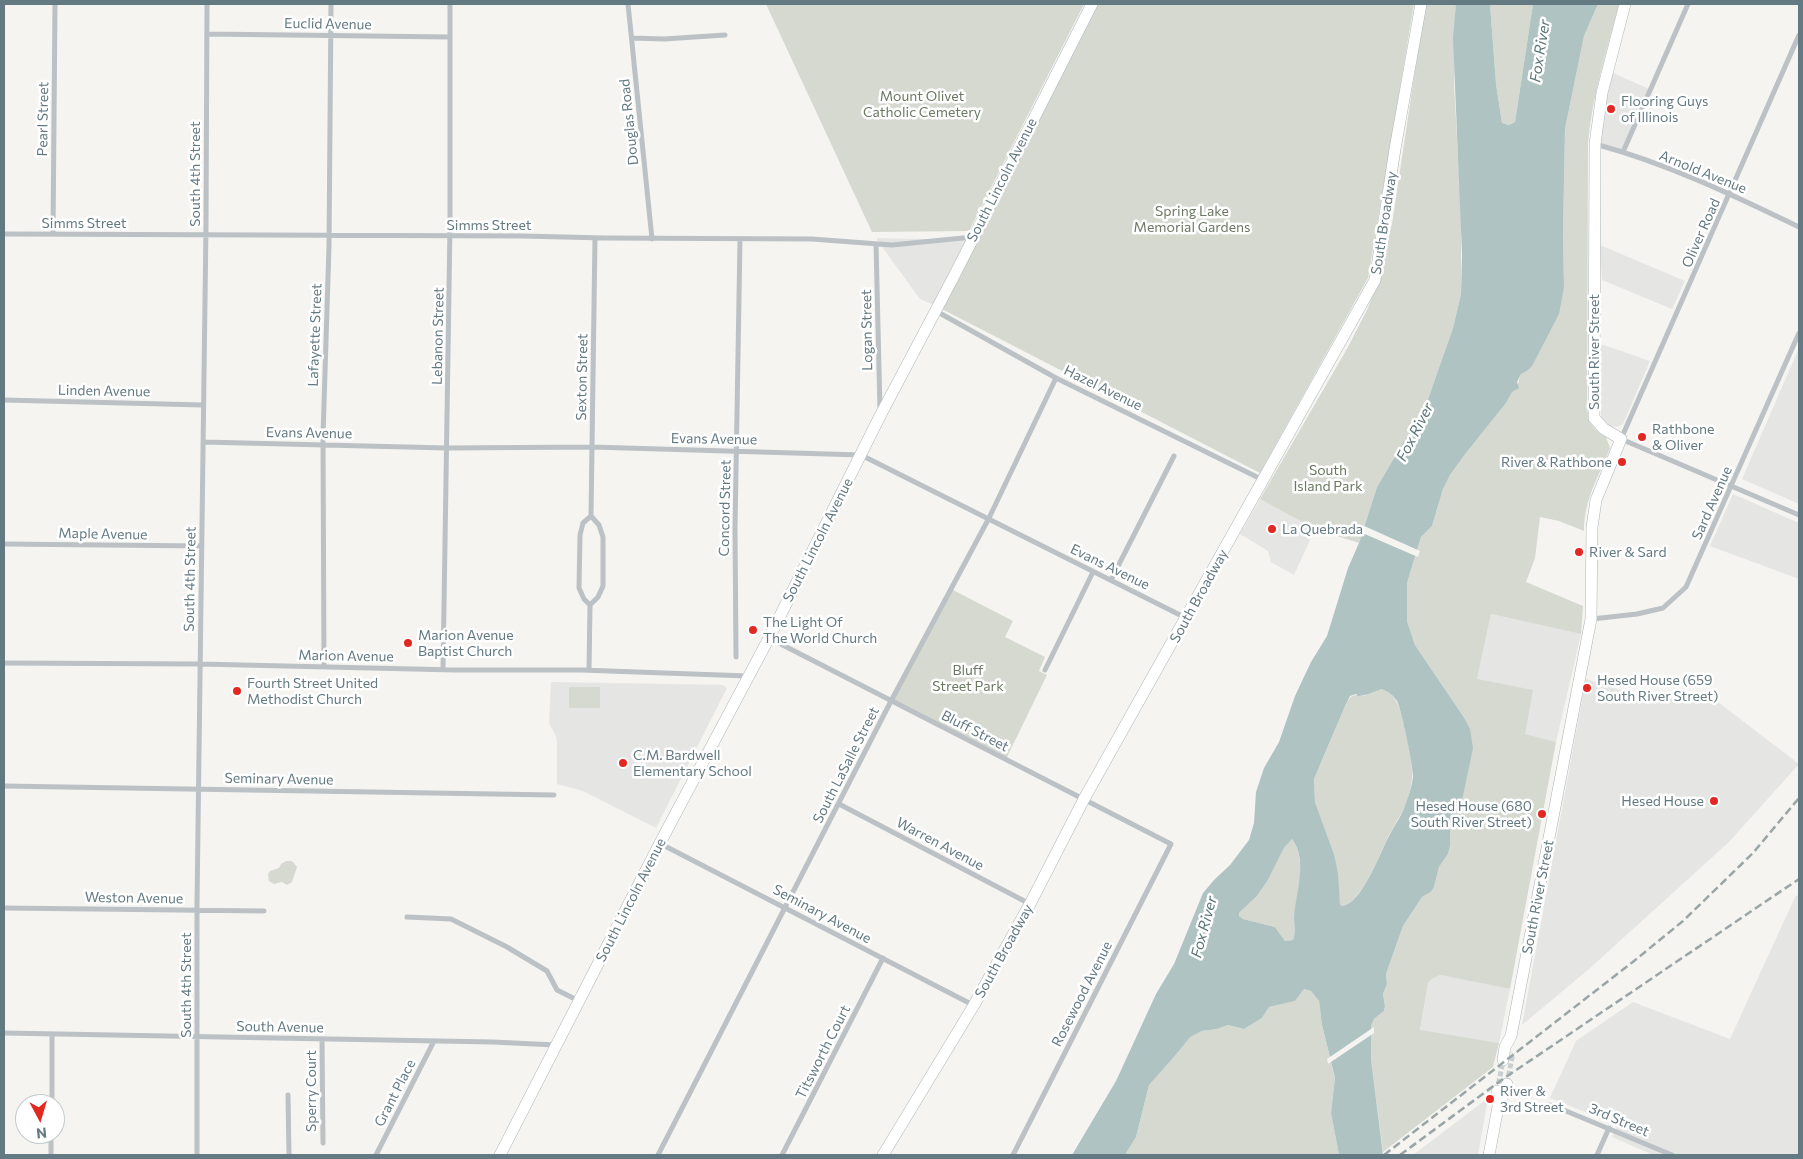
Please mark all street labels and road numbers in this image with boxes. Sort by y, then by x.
street label: Euclid Avenue [284,15,372,33]
street label: Douglas Road [616,78,642,166]
street label: Pearl Street [34,82,52,156]
street label: South Lincoln Avenue [963,115,1041,245]
street label: South 4th Street [187,121,203,227]
street label: Arnold Avenue [1657,147,1749,197]
street label: South Broadway [1368,170,1400,276]
street label: Oliver Road [1678,196,1724,270]
street label: Simms Street [42,215,126,231]
street label: Simms Street [447,217,531,233]
street label: Lafayette Street [305,283,325,387]
street label: Lebanon Street [429,287,447,385]
street label: Logan Street [858,289,876,371]
street label: South River Street [1586,294,1602,410]
street label: Sexton Street [573,333,591,421]
street label: Hazel Avenue [1061,362,1145,414]
street label: Linden Avenue [58,382,150,400]
street label: Evans Avenue [266,424,352,442]
street label: Evans Avenue [671,430,757,448]
street label: Concord Street [716,459,734,557]
street label: Sard Avenue [1688,464,1736,542]
street label: South Lincoln Avenue [779,475,857,605]
street label: Maple Avenue [58,525,148,543]
street label: South 4th Street [181,526,199,632]
street label: Evans Avenue [1068,541,1152,593]
street label: South Broadway [1166,546,1232,646]
street label: Marion Avenue [298,647,394,665]
street label: South LaSalle Street [809,704,883,826]
street label: Bluff Street [938,707,1012,755]
street label: Seminary Avenue [224,770,334,788]
street label: Warren Avenue [893,814,987,874]
street label: South Lincoln Avenue [592,835,670,965]
street label: South River Street [1519,838,1557,956]
street label: Seminary Avenue [770,881,874,947]
street label: Weston Avenue [85,889,183,907]
street label: South Broadway [971,901,1037,1001]
street label: South 4th Street [178,932,194,1038]
street label: Rosewood Avenue [1048,939,1116,1049]
street label: Titsworth Court [792,1002,854,1102]
street label: South Avenue [236,1018,324,1036]
street label: Sperry Court [303,1050,319,1132]
street label: Grant Place [371,1056,419,1130]
street label: 3rd Street [1586,1100,1652,1140]

